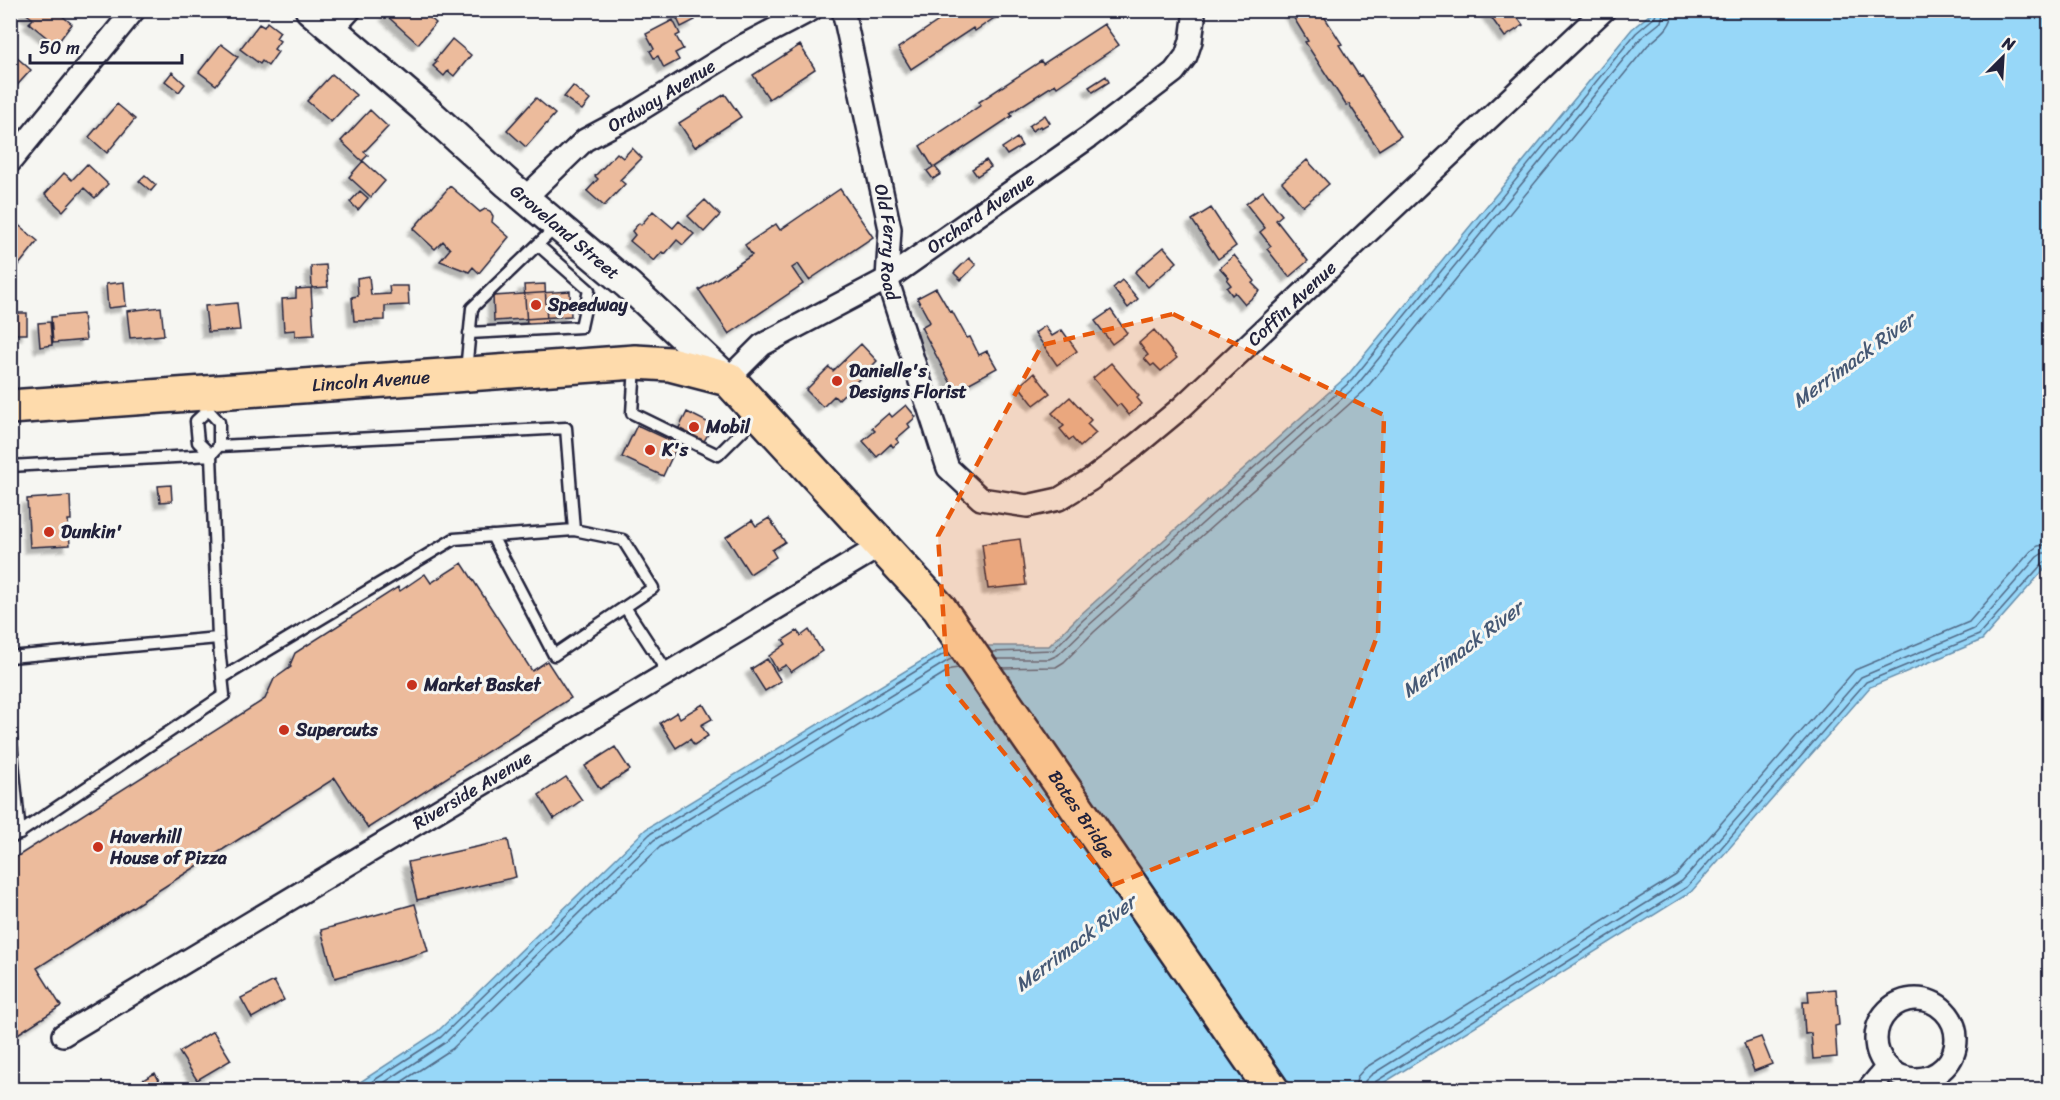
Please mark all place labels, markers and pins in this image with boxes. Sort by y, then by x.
place label: Speedway [547,289,628,321]
marker: Speedway [529,298,543,312]
place label: Danielle's Designs Florist [849,355,967,408]
marker: Danielle's Designs Florist [830,374,844,388]
place label: Mobil [705,411,751,443]
marker: Mobil [687,420,701,434]
place label: K's [661,434,689,466]
marker: K's [643,443,657,457]
place label: Dunkin' [61,516,122,548]
marker: Dunkin' [42,525,56,539]
place label: Market Basket [423,669,542,701]
marker: Market Basket [405,678,419,692]
place label: Supercuts [295,714,379,746]
marker: Supercuts [277,723,291,737]
place label: Haverhill House of Pizza [109,821,228,874]
marker: Haverhill House of Pizza [91,840,105,854]

